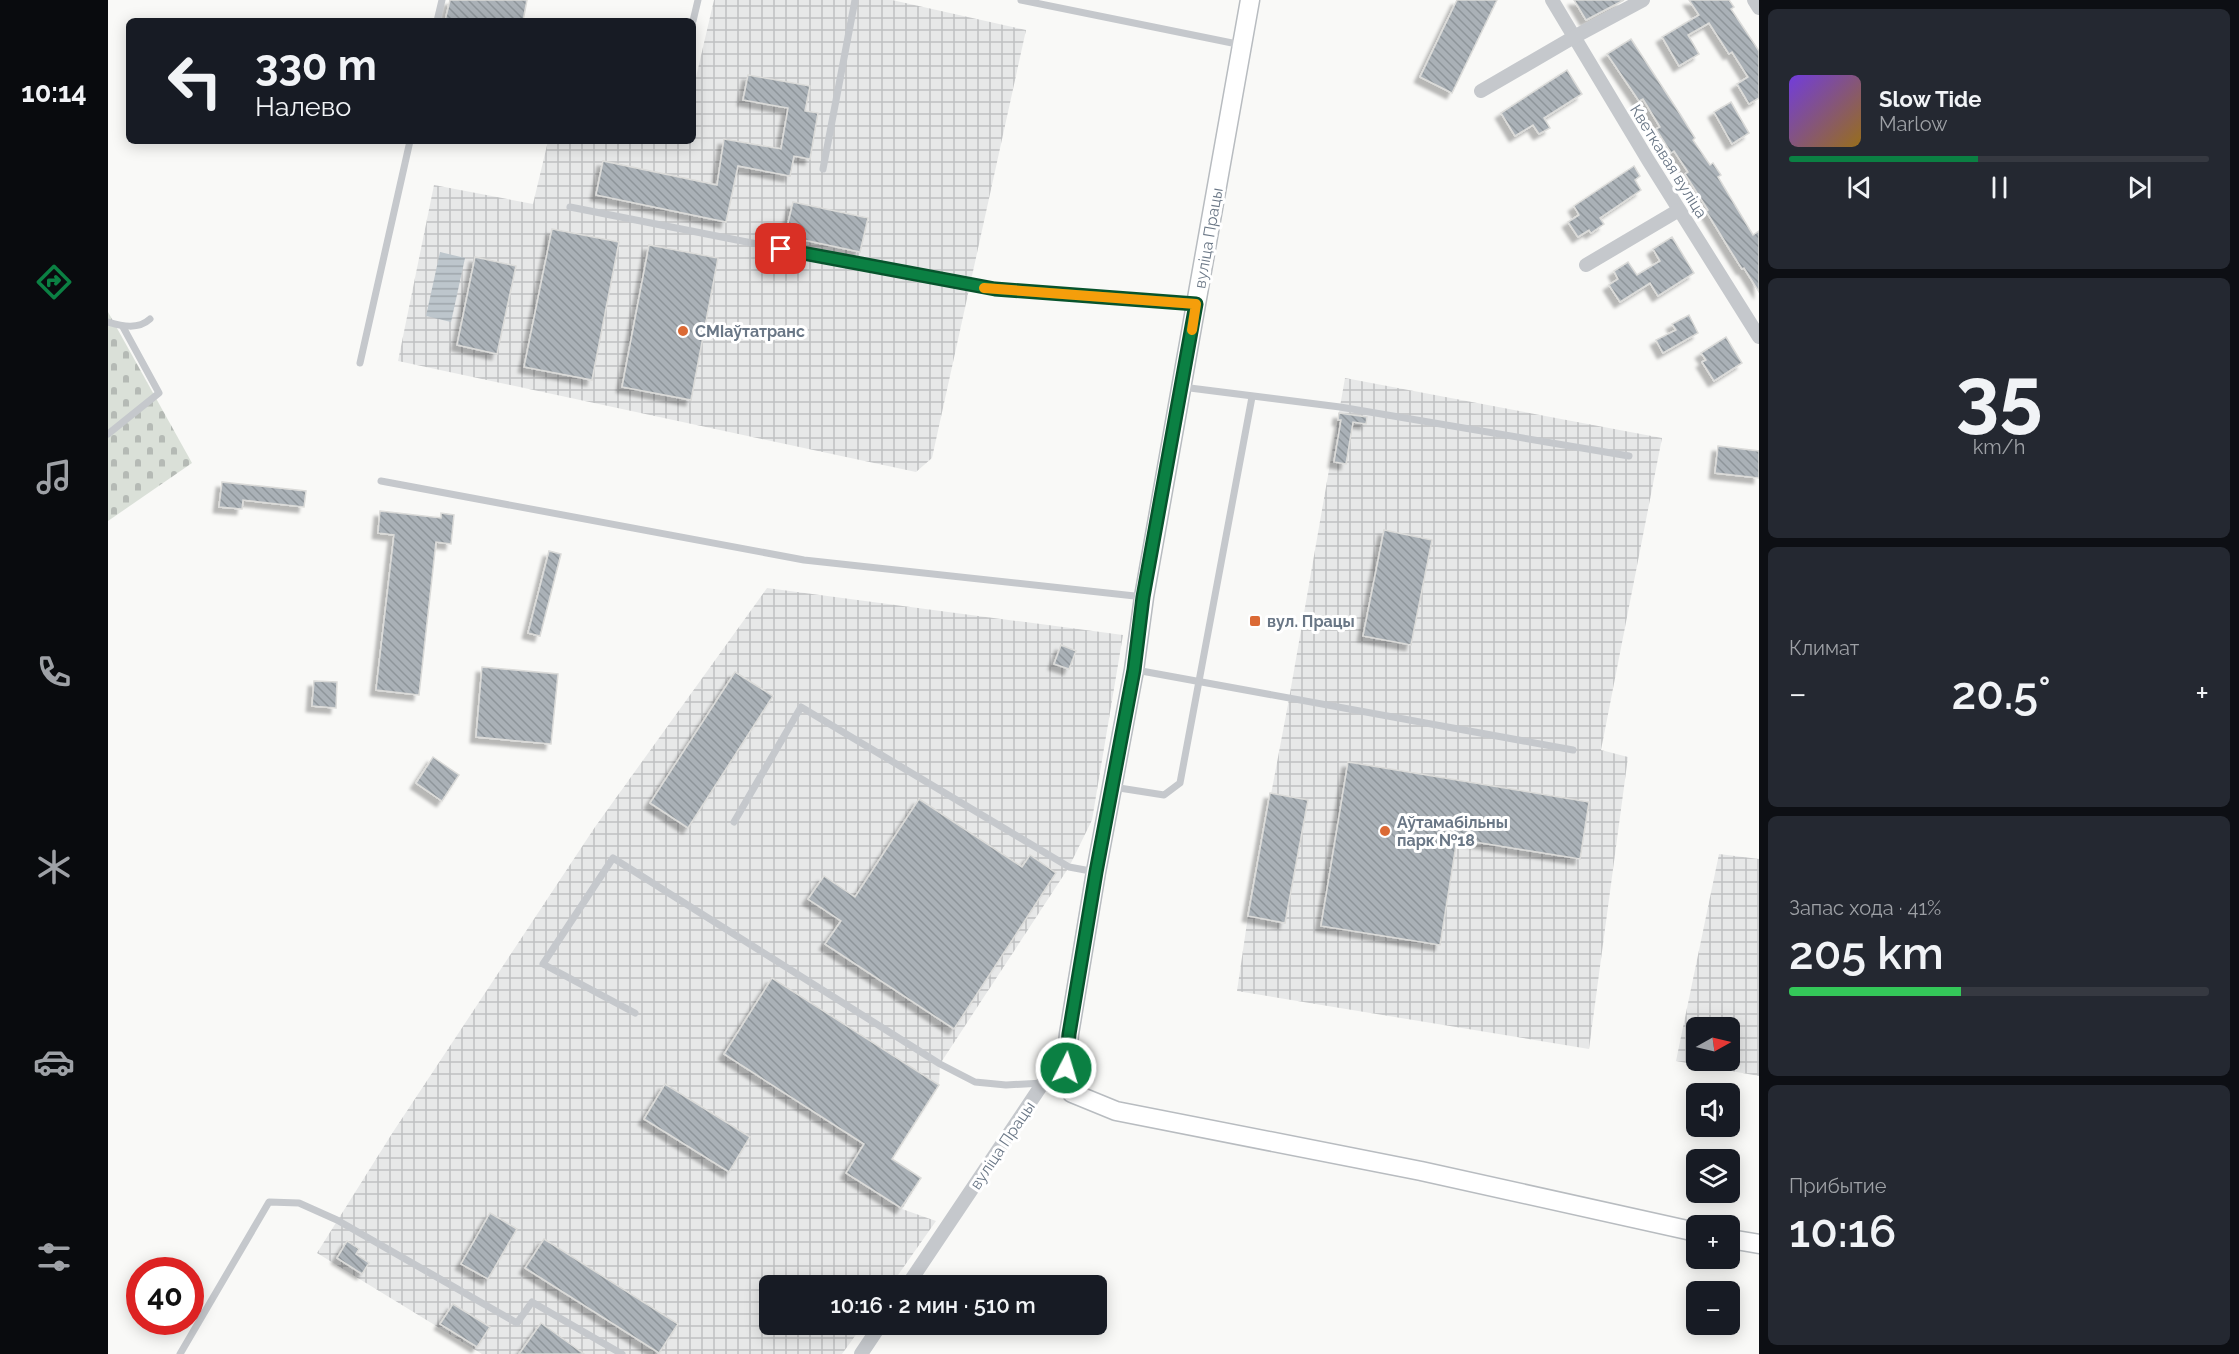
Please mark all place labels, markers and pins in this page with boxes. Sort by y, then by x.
pin [755,223,806,274]
place label: СМІаўтатранс [695,322,805,341]
marker: СМІаўтатранс [676,324,690,338]
place label: вул. Працы [1267,612,1355,631]
marker: вул. Працы [1248,614,1262,628]
place label: Аўтамабільны парк №18 [1397,813,1508,850]
marker: Аўтамабільны парк №18 [1378,824,1392,838]

